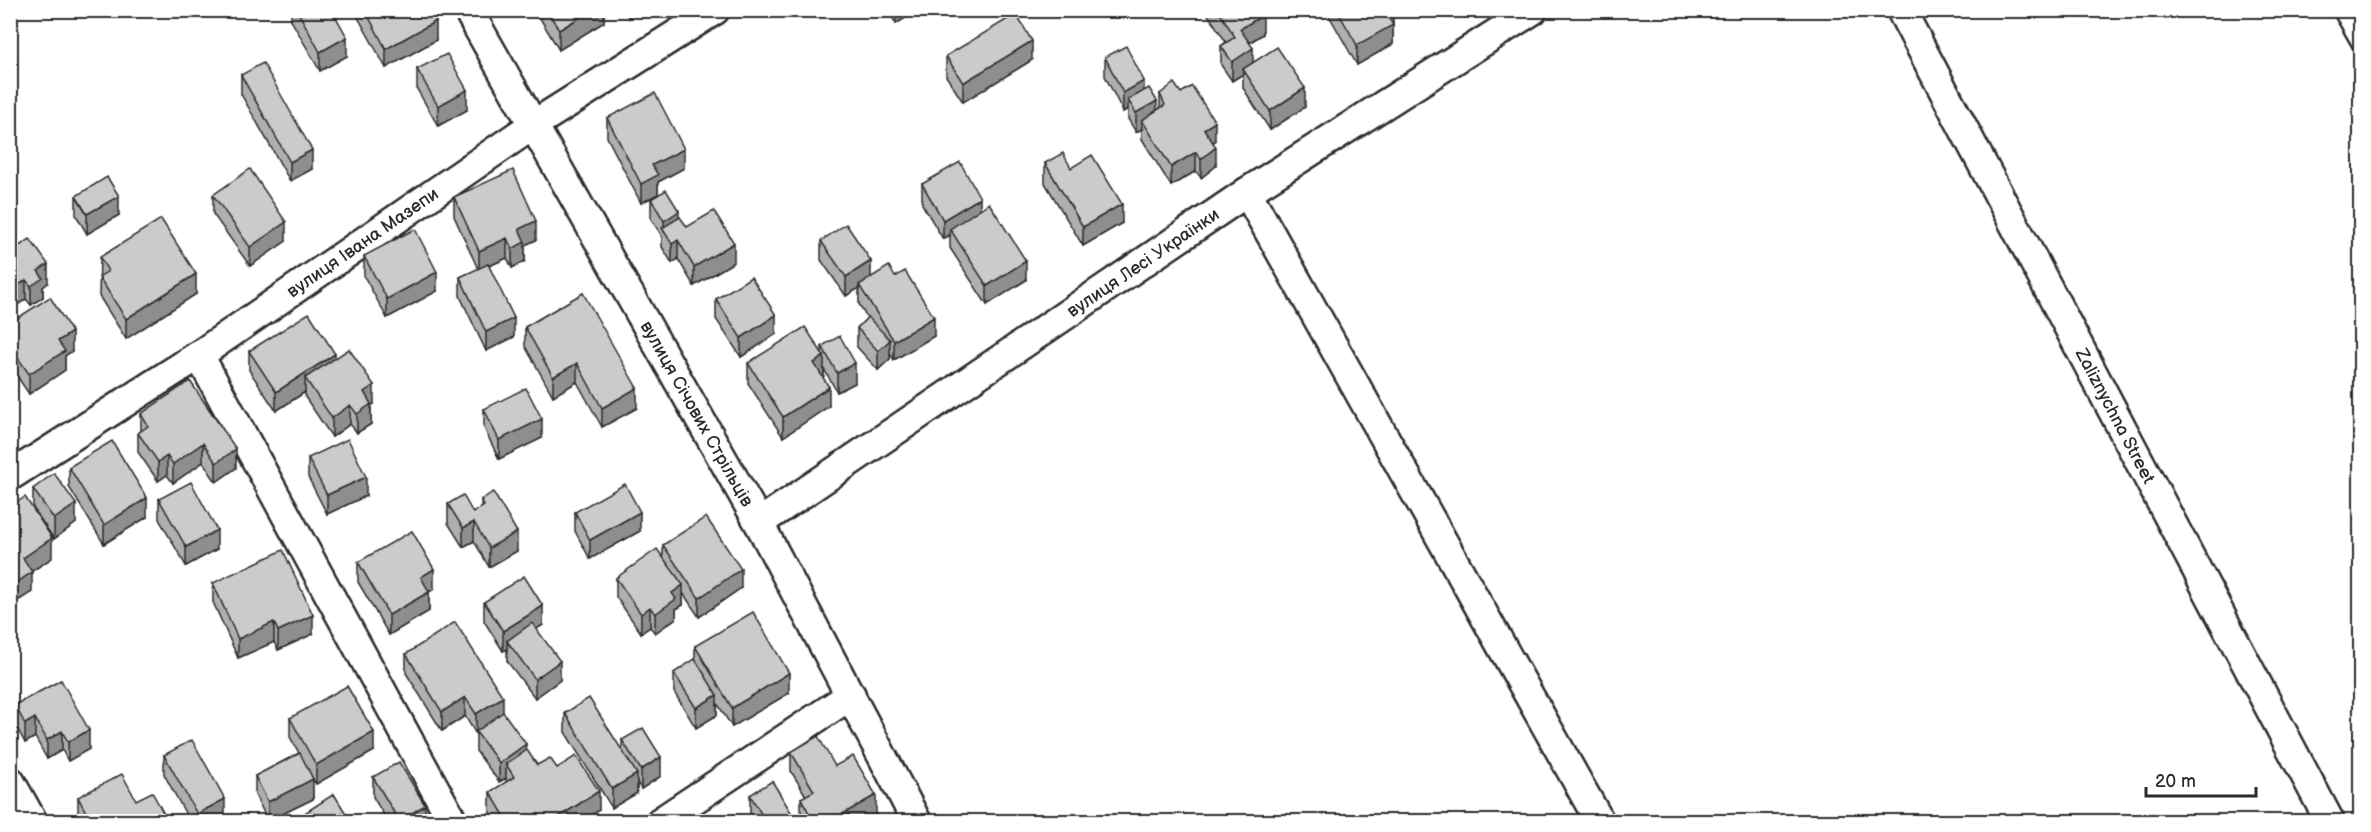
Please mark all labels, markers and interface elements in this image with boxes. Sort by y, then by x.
street label: вулиця Івана Мазепи [283,183,443,302]
street label: вулиця Лесі Українки [1063,204,1223,322]
street label: вулиця Січових Стрільців [636,317,758,511]
street label: Zaliznychna Street [2070,344,2159,488]
scale bar [2146,760,2256,798]
text: 20 m [2155,771,2196,792]

